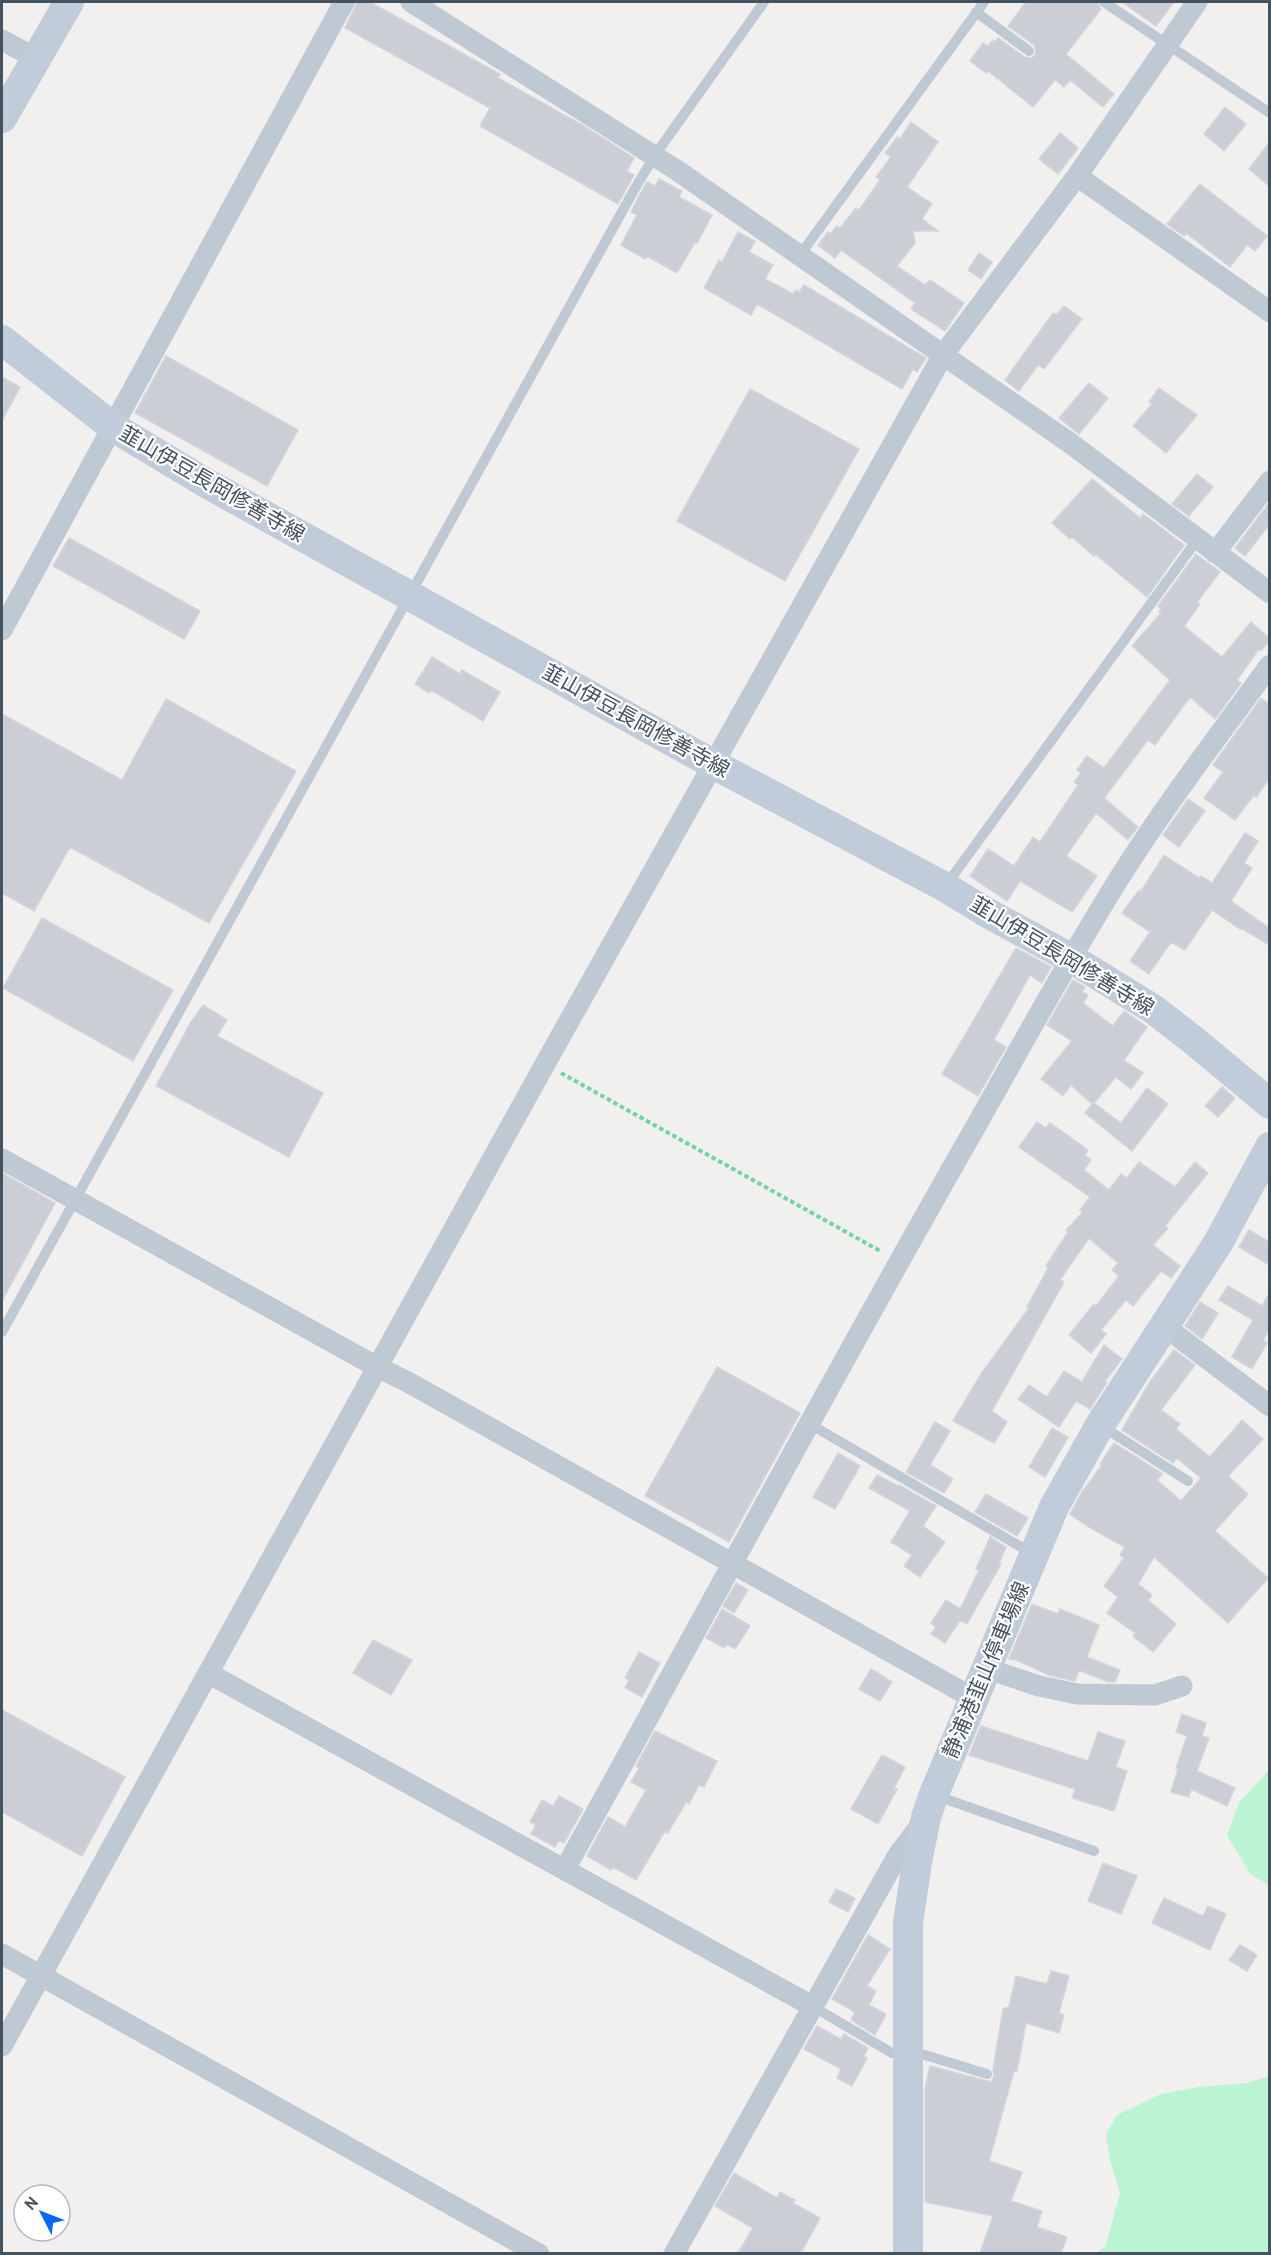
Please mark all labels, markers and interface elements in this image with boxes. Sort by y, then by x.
street label: 韮山伊豆長岡修善寺線 [114,421,309,549]
street label: 韮山伊豆長岡修善寺線 [537,660,734,785]
street label: 韮山伊豆長岡修善寺線 [964,892,1158,1023]
street label: 静浦港韮山停車場線 [938,1578,1037,1763]
north arrow [12,2183,72,2243]
text: N [21,2193,44,2215]

